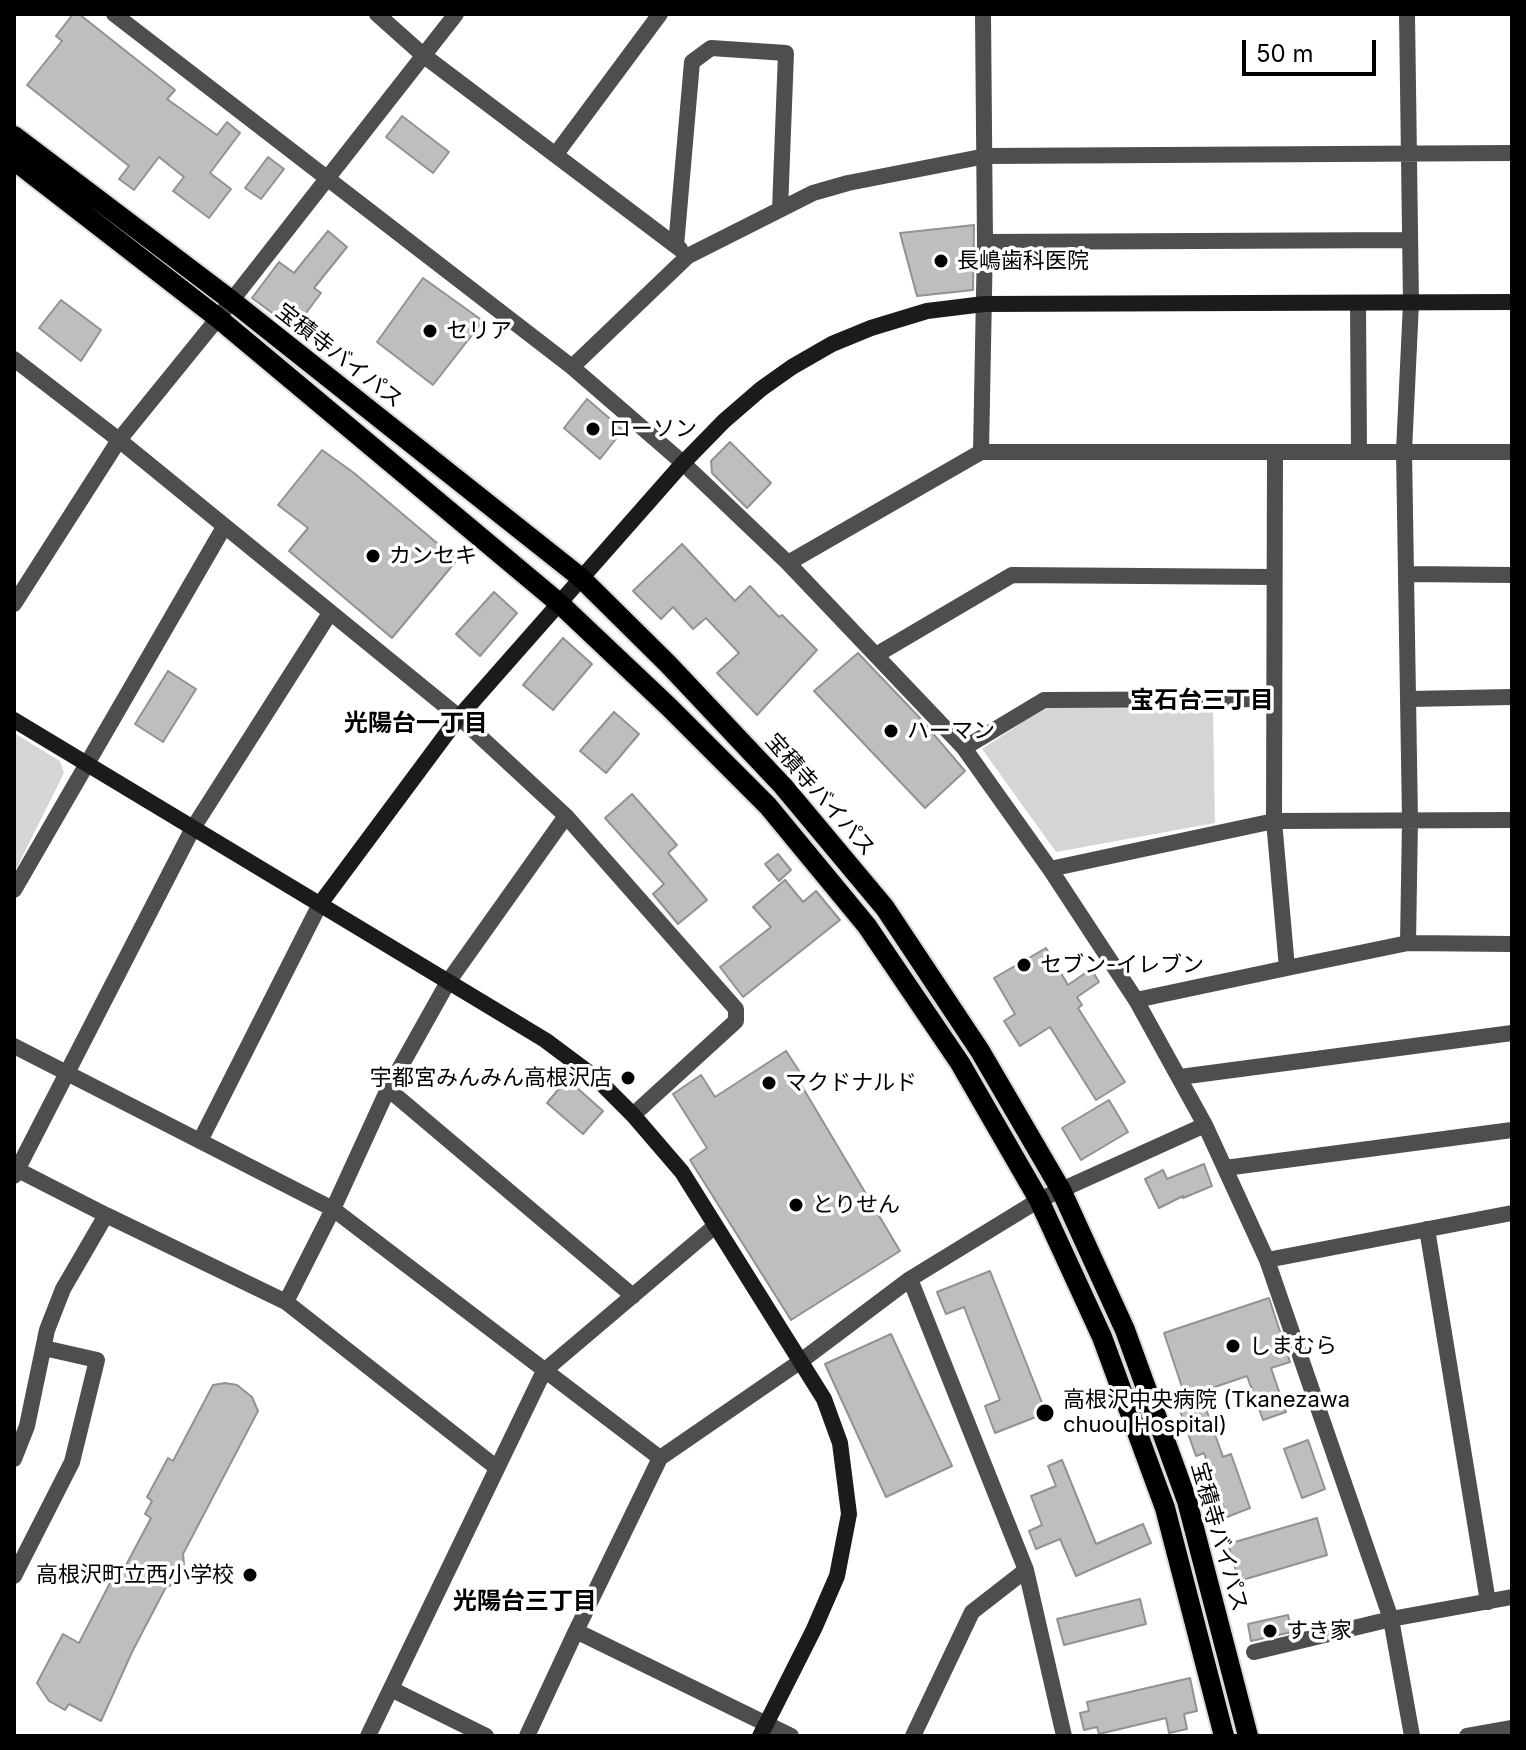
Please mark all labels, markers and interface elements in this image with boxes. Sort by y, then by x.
scale bar [1246,24,1380,74]
text: 50 m [1256,39,1314,68]
place label: 長嶋歯科医院 [957,248,1089,274]
marker: 長嶋歯科医院 [932,252,950,270]
street label: 宝積寺バイパス [270,298,408,414]
place label: セリア [446,318,512,344]
marker: セリア [421,322,439,340]
place label: ローソン [609,416,697,442]
marker: ローソン [584,420,602,438]
place label: カンセキ [389,543,477,569]
marker: カンセキ [364,547,382,565]
district label: 宝石台三丁目 [1130,687,1274,715]
district label: 光陽台一丁目 [344,710,488,738]
place label: ハーマン [907,718,995,744]
marker: ハーマン [882,722,900,740]
street label: 宝積寺バイパス [760,728,880,862]
place label: セブン-イレブン [1040,952,1204,978]
marker: セブン-イレブン [1015,956,1033,974]
place label: 宇都宮みんみん高根沢店 [370,1065,612,1091]
marker: 宇都宮みんみん高根沢店 [619,1069,637,1087]
place label: マクドナルド [785,1070,917,1096]
marker: マクドナルド [760,1074,778,1092]
place label: とりせん [812,1192,900,1218]
marker: とりせん [787,1196,805,1214]
place label: しまむら [1249,1333,1337,1359]
marker: しまむら [1224,1337,1242,1355]
place label: 高根沢中央病院 (Tkanezawa chuou Hospital) [1063,1387,1350,1438]
marker: 高根沢中央病院 (Tkanezawa chuou Hospital) [1034,1402,1056,1424]
street label: 宝積寺バイパス [1185,1459,1253,1615]
place label: 高根沢町立西小学校 [36,1562,234,1588]
marker: 高根沢町立西小学校 [241,1566,259,1584]
district label: 光陽台三丁目 [453,1588,597,1616]
place label: すき家 [1286,1618,1352,1644]
marker: すき家 [1261,1622,1279,1640]

